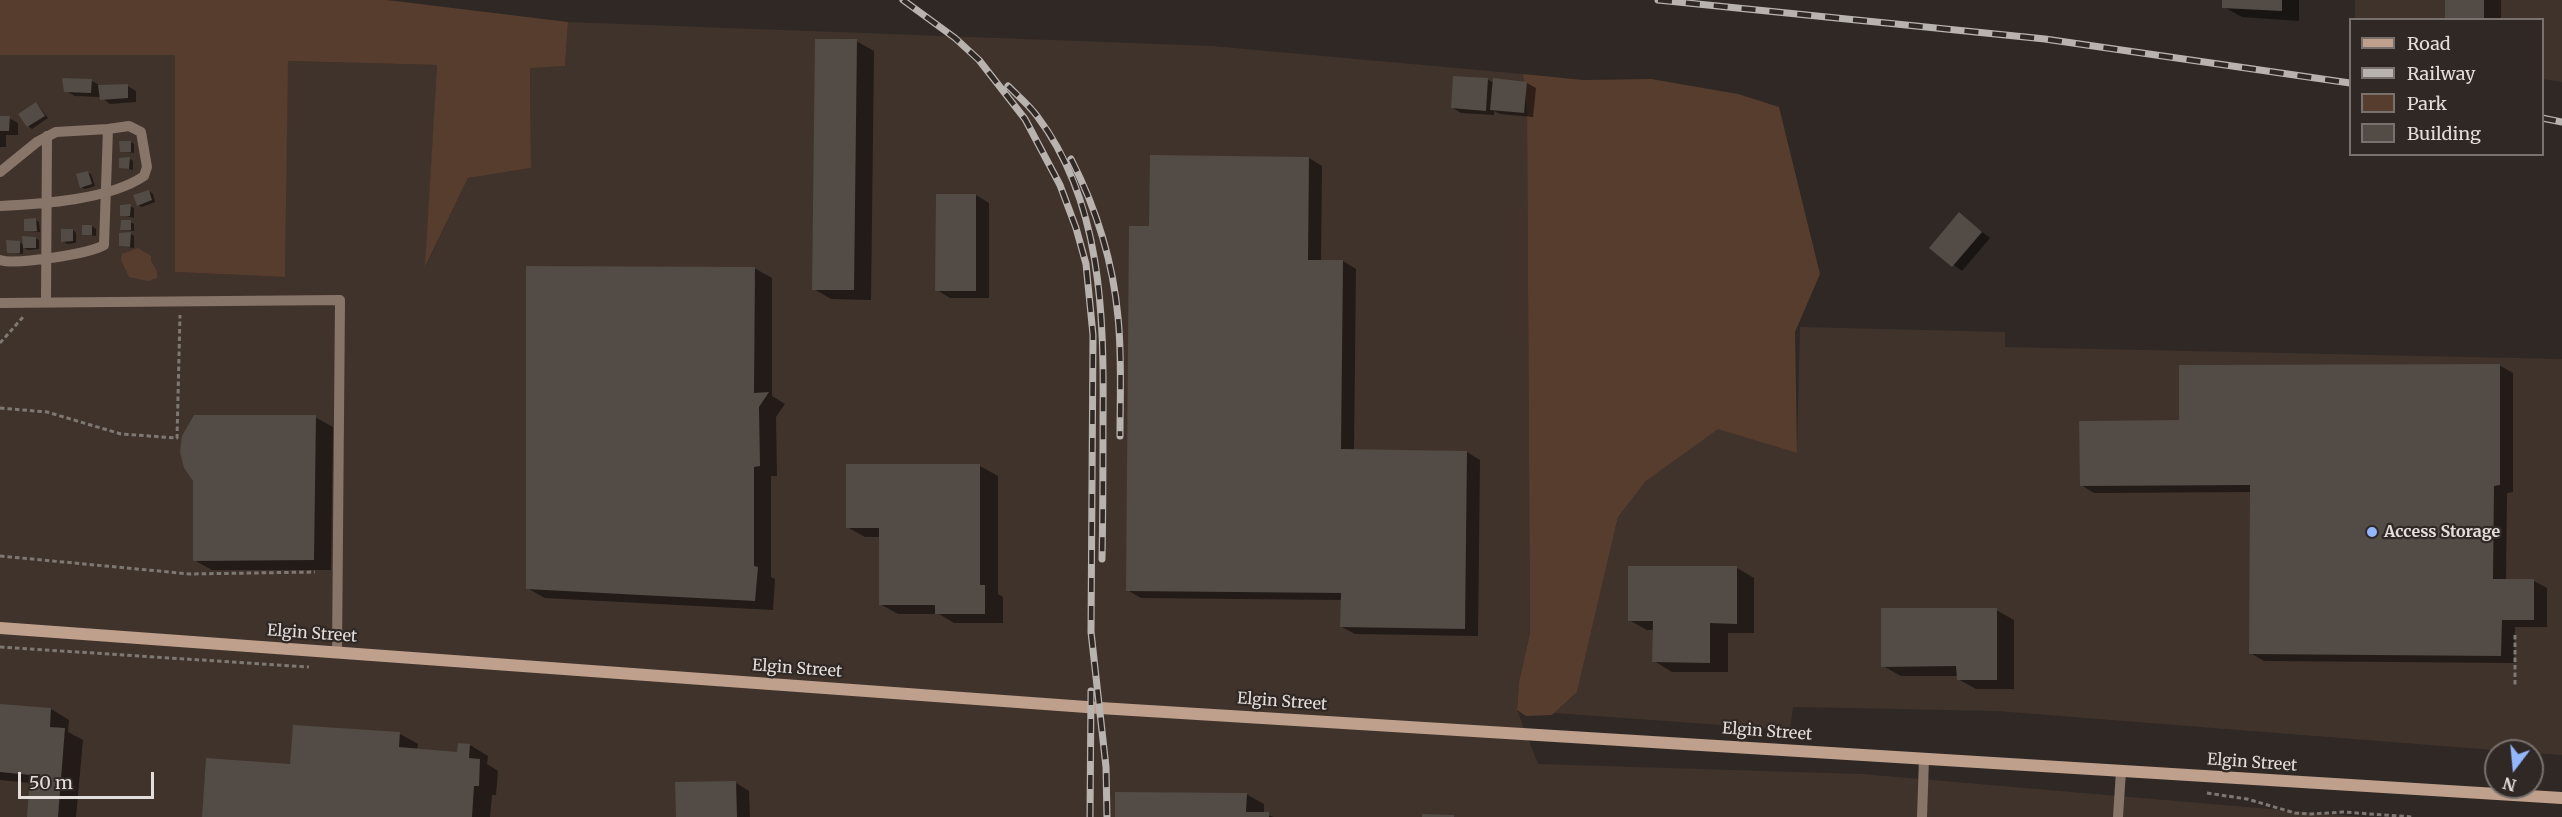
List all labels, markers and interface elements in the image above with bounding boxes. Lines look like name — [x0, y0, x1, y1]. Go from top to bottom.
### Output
legend — [2349, 18, 2544, 156]
text: Road — [2407, 32, 2451, 55]
text: Railway — [2407, 62, 2475, 85]
text: Park — [2407, 92, 2447, 115]
text: Building — [2407, 122, 2481, 145]
place label: Access Storage — [2384, 522, 2500, 542]
marker: Access Storage — [2365, 525, 2379, 539]
street label: Elgin Street — [266, 621, 358, 647]
street label: Elgin Street — [751, 656, 843, 682]
street label: Elgin Street — [1236, 689, 1328, 715]
street label: Elgin Street — [1721, 719, 1813, 745]
north arrow — [2484, 739, 2544, 799]
street label: Elgin Street — [2206, 750, 2298, 776]
scale bar — [21, 760, 158, 798]
text: 50 m — [29, 771, 73, 794]
text: N — [2501, 773, 2518, 796]

